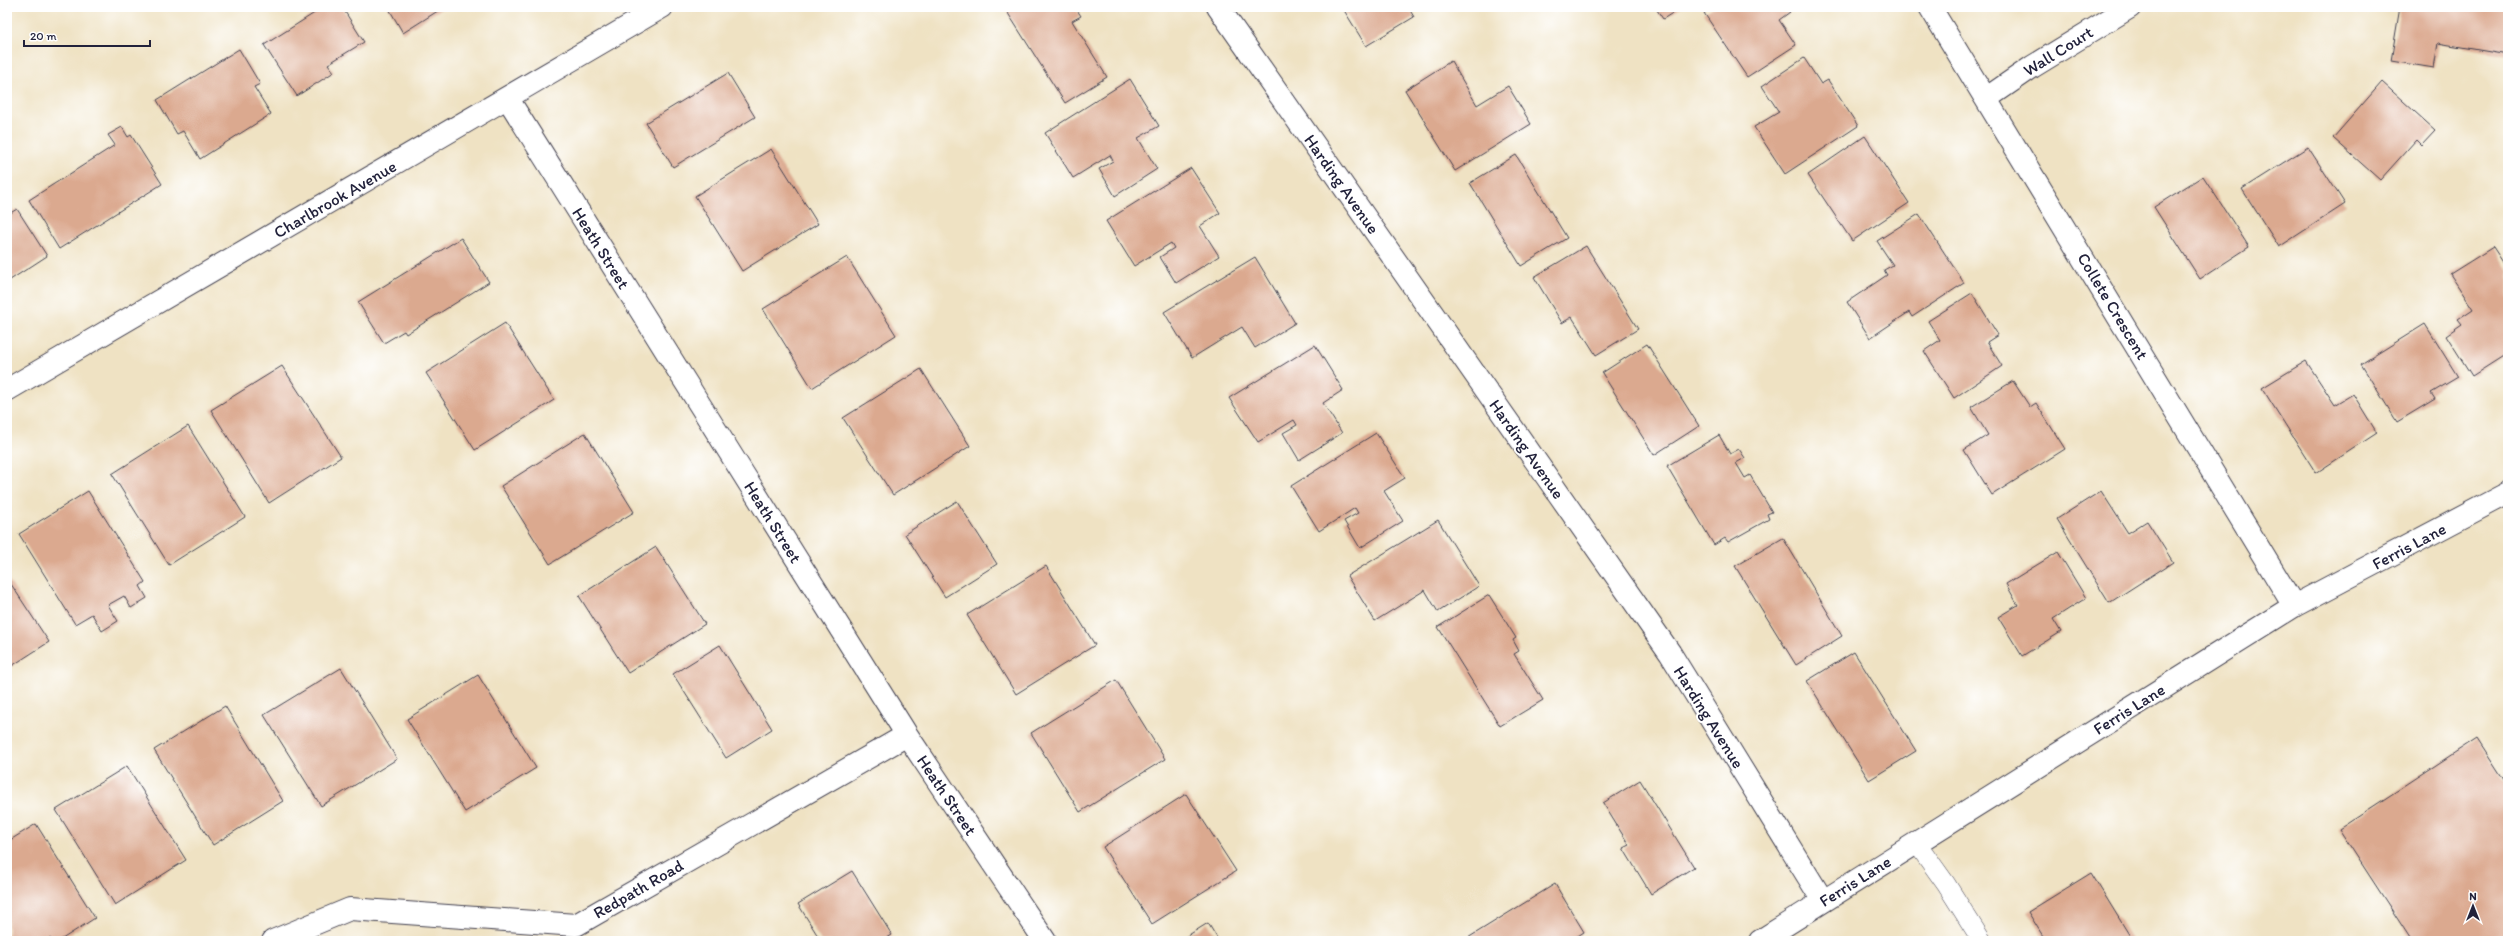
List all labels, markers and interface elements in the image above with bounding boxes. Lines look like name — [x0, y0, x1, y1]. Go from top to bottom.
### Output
scale bar — [24, 22, 150, 48]
street label: Wall Court — [2019, 22, 2097, 80]
text: 20 m — [30, 29, 57, 43]
street label: Harding Avenue — [1300, 130, 1384, 238]
street label: Charlbrook Avenue — [270, 156, 400, 242]
street label: Heath Street — [568, 204, 634, 293]
street label: Collete Crescent — [2073, 249, 2153, 364]
street label: Harding Avenue — [1485, 395, 1569, 503]
street label: Heath Street — [740, 478, 806, 567]
street label: Ferris Lane — [2369, 518, 2449, 574]
street label: Harding Avenue — [1670, 662, 1748, 772]
street label: Ferris Lane — [2090, 679, 2168, 739]
street label: Heath Street — [913, 751, 981, 839]
street label: Ferris Lane — [1816, 851, 1894, 911]
street label: Redpath Road — [589, 855, 687, 923]
north arrow — [2453, 886, 2493, 926]
text: N — [2469, 890, 2477, 903]

